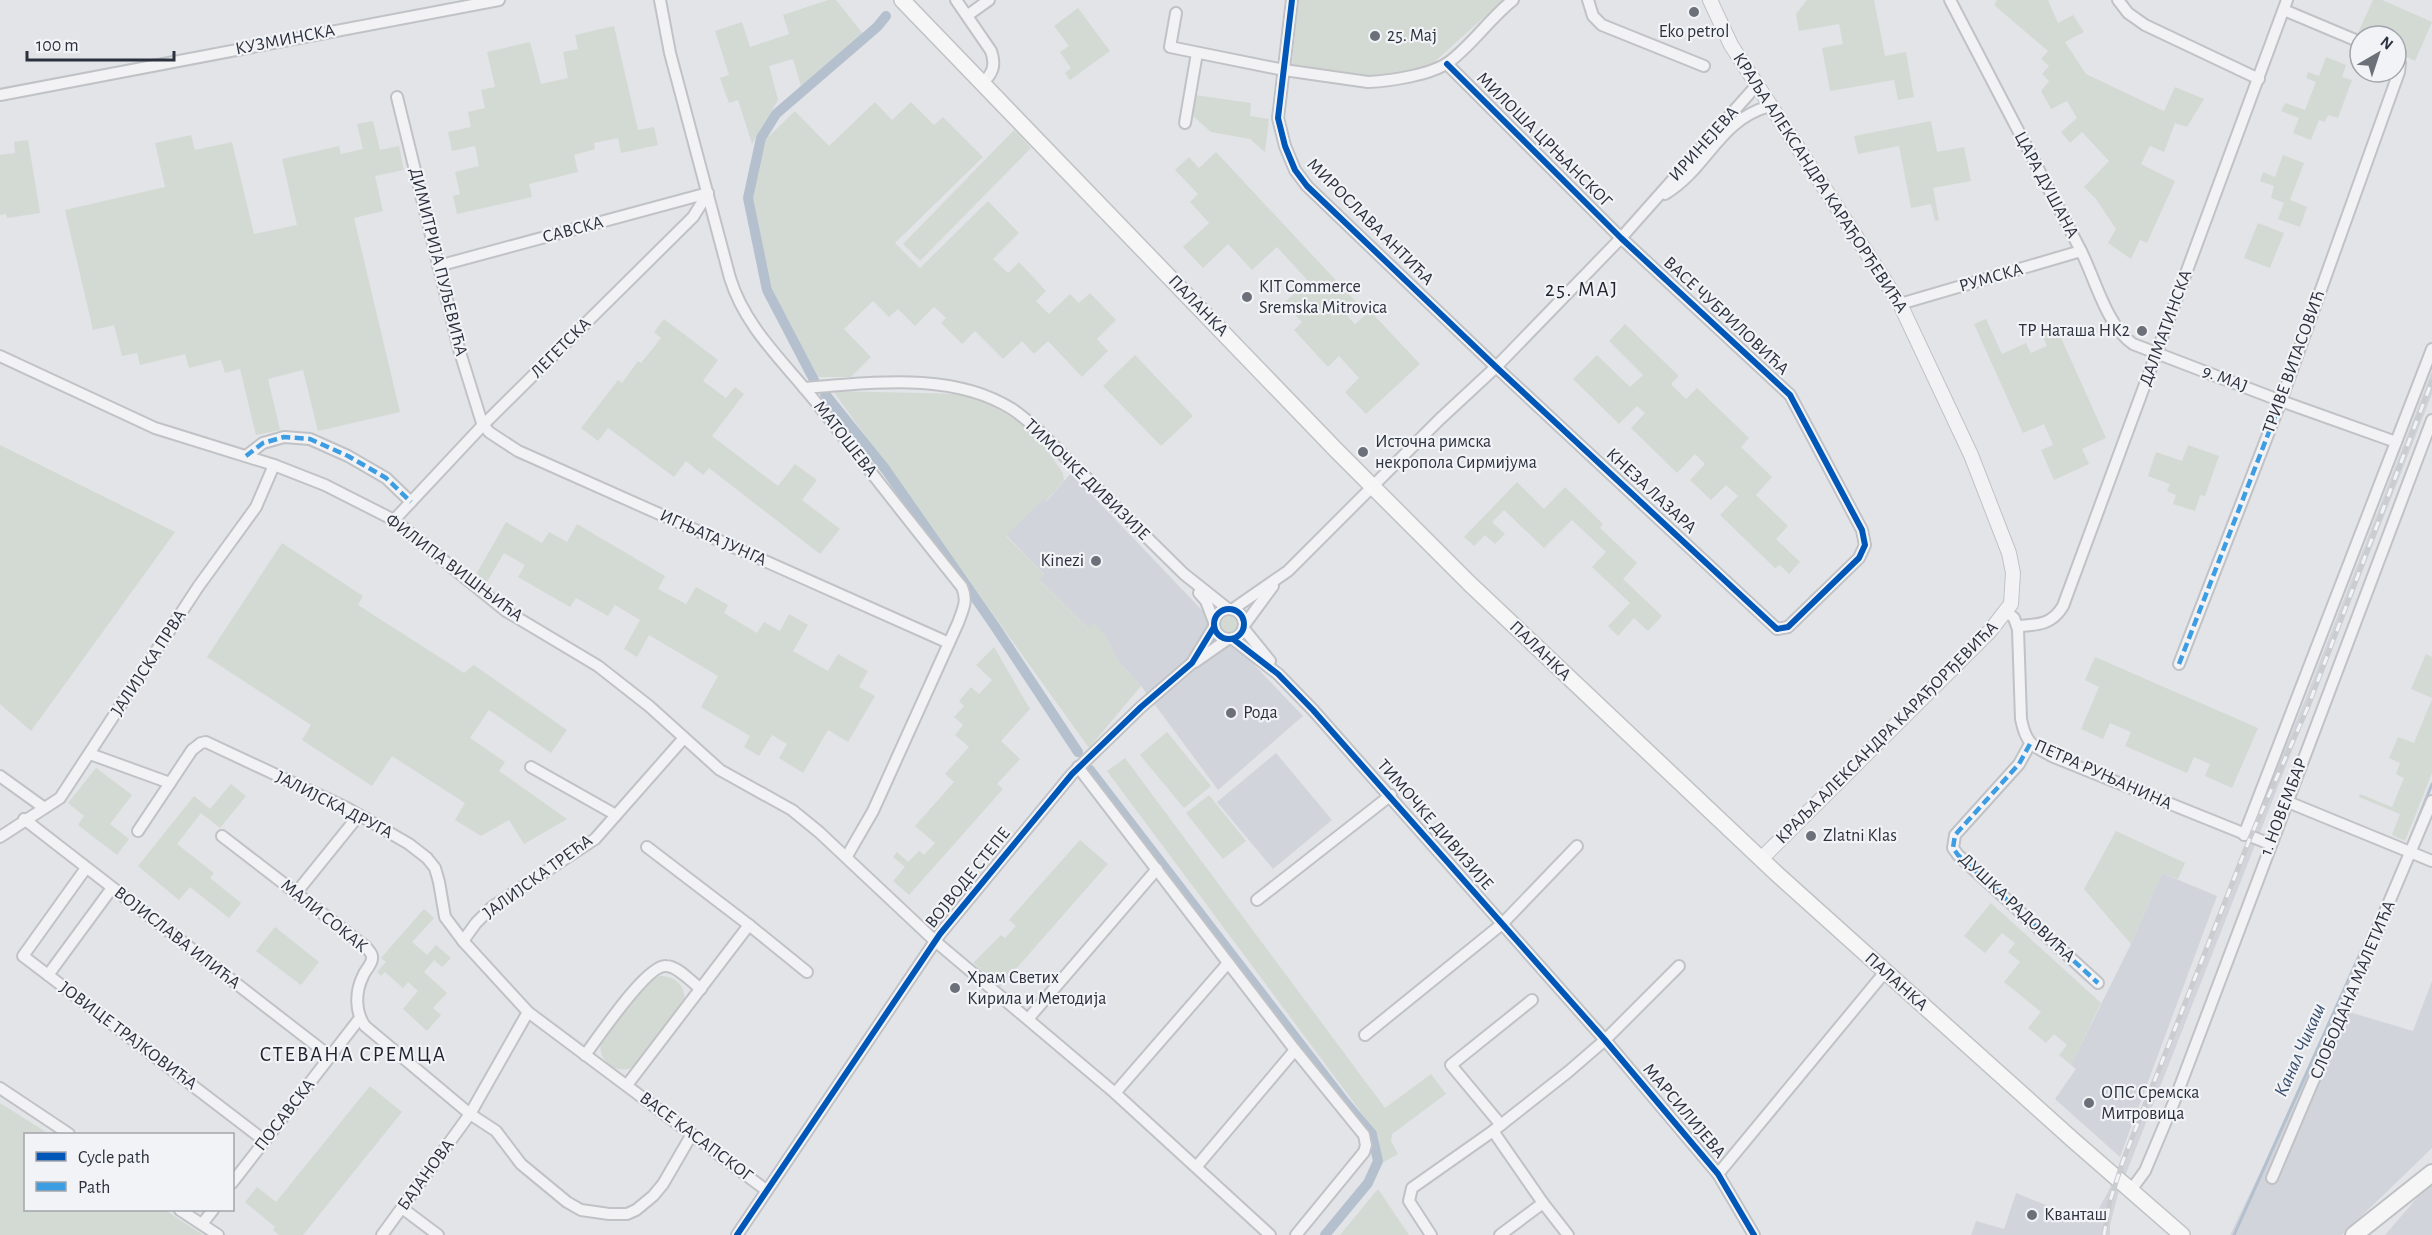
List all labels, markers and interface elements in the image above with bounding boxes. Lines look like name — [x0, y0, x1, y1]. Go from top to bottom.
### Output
marker: Eko petrol — [1687, 5, 1701, 19]
street label: КУЗМИНСКА — [234, 21, 337, 58]
place label: Eko petrol — [1659, 23, 1729, 41]
scale bar — [27, 24, 174, 62]
north arrow — [2348, 24, 2408, 84]
place label: 25. Maj — [1387, 27, 1437, 45]
marker: 25. Maj — [1368, 29, 1382, 43]
text: N — [2377, 33, 2396, 53]
text: 100 m — [36, 37, 79, 55]
street label: КРАЉА АЛЕКСАНДРА КАРАЂОРЂЕВИЋА — [1729, 50, 1911, 317]
street label: МИЛОША ЦРЊАНСКОГ — [1473, 69, 1615, 211]
street label: ИРИНЕЈЕВА — [1666, 103, 1742, 185]
street label: ЦАРА ДУШАНА — [2010, 129, 2082, 242]
street label: МИРОСЛАВА АНТИЋА — [1303, 155, 1437, 289]
street label: ДИМИТРИЈА ПУЉЕВИЋА — [406, 166, 470, 358]
street label: САВСКА — [541, 213, 606, 247]
street label: ВАСЕ ЧУБРИЛОВИЋА — [1660, 253, 1792, 379]
street label: РУМСКА — [1957, 260, 2025, 296]
street label: ДАЛМАТИНСКА — [2137, 267, 2195, 388]
street label: ПАЛАНКА — [1165, 272, 1232, 340]
place label: KIT Commerce Sremska Mitrovica — [1259, 278, 1387, 317]
district label: 25. МАЈ — [1545, 279, 1619, 300]
street label: ТРИВЕ ВИТАСОВИЋ — [2260, 288, 2328, 436]
marker: KIT Commerce Sremska Mitrovica — [1240, 290, 1254, 304]
street label: ЛЕГЕТСКА — [528, 314, 595, 381]
place label: ТР Наташа НК2 — [2019, 322, 2130, 340]
marker: ТР Наташа НК2 — [2135, 324, 2149, 338]
street label: 9. МАЈ — [2200, 362, 2250, 396]
street label: МАТОШЕВА — [810, 398, 880, 481]
street label: ТИМОЧКЕ ДИВИЗИЈЕ — [1021, 416, 1153, 544]
place label: Источна римска некропола Сирмијума — [1375, 433, 1537, 472]
marker: Источна римска некропола Сирмијума — [1356, 445, 1370, 459]
street label: КНЕЗА ЛАЗАРА — [1602, 445, 1700, 537]
street label: ИГЊАТА ЈУНГА — [657, 506, 770, 570]
street label: ФИЛИПА ВИШЊИЋА — [382, 511, 526, 626]
place label: Kinezi — [1040, 552, 1084, 570]
marker: Kinezi — [1089, 554, 1103, 568]
street label: ЈАЛИЈСКА ПРВА — [108, 606, 190, 719]
street label: ПАЛАНКА — [1506, 618, 1574, 685]
street label: КРАЉА АЛЕКСАНДРА КАРАЂОРЂЕВИЋА — [1772, 618, 2002, 848]
place label: Рода — [1243, 704, 1278, 722]
marker: Рода — [1224, 706, 1238, 720]
street label: ПЕТРА РУЊАНИНА — [2031, 737, 2175, 814]
street label: ТИМОЧКЕ ДИВИЗИЈЕ — [1374, 756, 1496, 894]
street label: 1. НОВЕМБАР — [2257, 756, 2311, 858]
street label: ЈАЛИЈСКА ДРУГА — [272, 768, 396, 843]
street label: ВОЈВОДЕ СТЕПЕ — [922, 824, 1014, 932]
place label: Zlatni Klas — [1823, 827, 1897, 845]
marker: Zlatni Klas — [1804, 829, 1818, 843]
street label: ЈАЛИЈСКА ТРЕЋА — [480, 831, 596, 923]
street label: ДУШКА РАДОВИЋА — [1956, 850, 2078, 966]
street label: МАЛИ СОКАК — [277, 876, 371, 957]
street label: ВОЈИСЛАВА ИЛИЋА — [111, 883, 244, 993]
street label: СЛОБОДАНА МАЛЕТИЋА — [2307, 898, 2399, 1082]
street label: ПАЛАНКА — [1861, 949, 1931, 1015]
place label: Храм Светих Кирила и Методија — [967, 969, 1107, 1008]
street label: ЈОВИЦЕ ТРАЈКОВИЋА — [56, 978, 201, 1094]
marker: Храм Светих Кирила и Методија — [948, 981, 962, 995]
water label: Канал Чикаш — [2271, 1000, 2329, 1100]
district label: СТЕВАНА СРЕМЦА — [260, 1044, 446, 1065]
street label: МАРСИЛИЈЕВА — [1639, 1060, 1729, 1162]
street label: ПОСАВСКА — [252, 1075, 319, 1154]
place label: ОПС Сремска Митровица — [2101, 1084, 2199, 1123]
street label: ВАСЕ КАСАПСКОГ — [636, 1089, 756, 1185]
marker: ОПС Сремска Митровица — [2082, 1096, 2096, 1110]
legend — [24, 1133, 234, 1211]
street label: БАЈАНОВА — [394, 1136, 458, 1214]
text: Cycle path — [78, 1149, 150, 1167]
text: Path — [78, 1179, 110, 1197]
place label: Кванташ — [2044, 1206, 2107, 1224]
marker: Кванташ — [2025, 1208, 2039, 1222]

